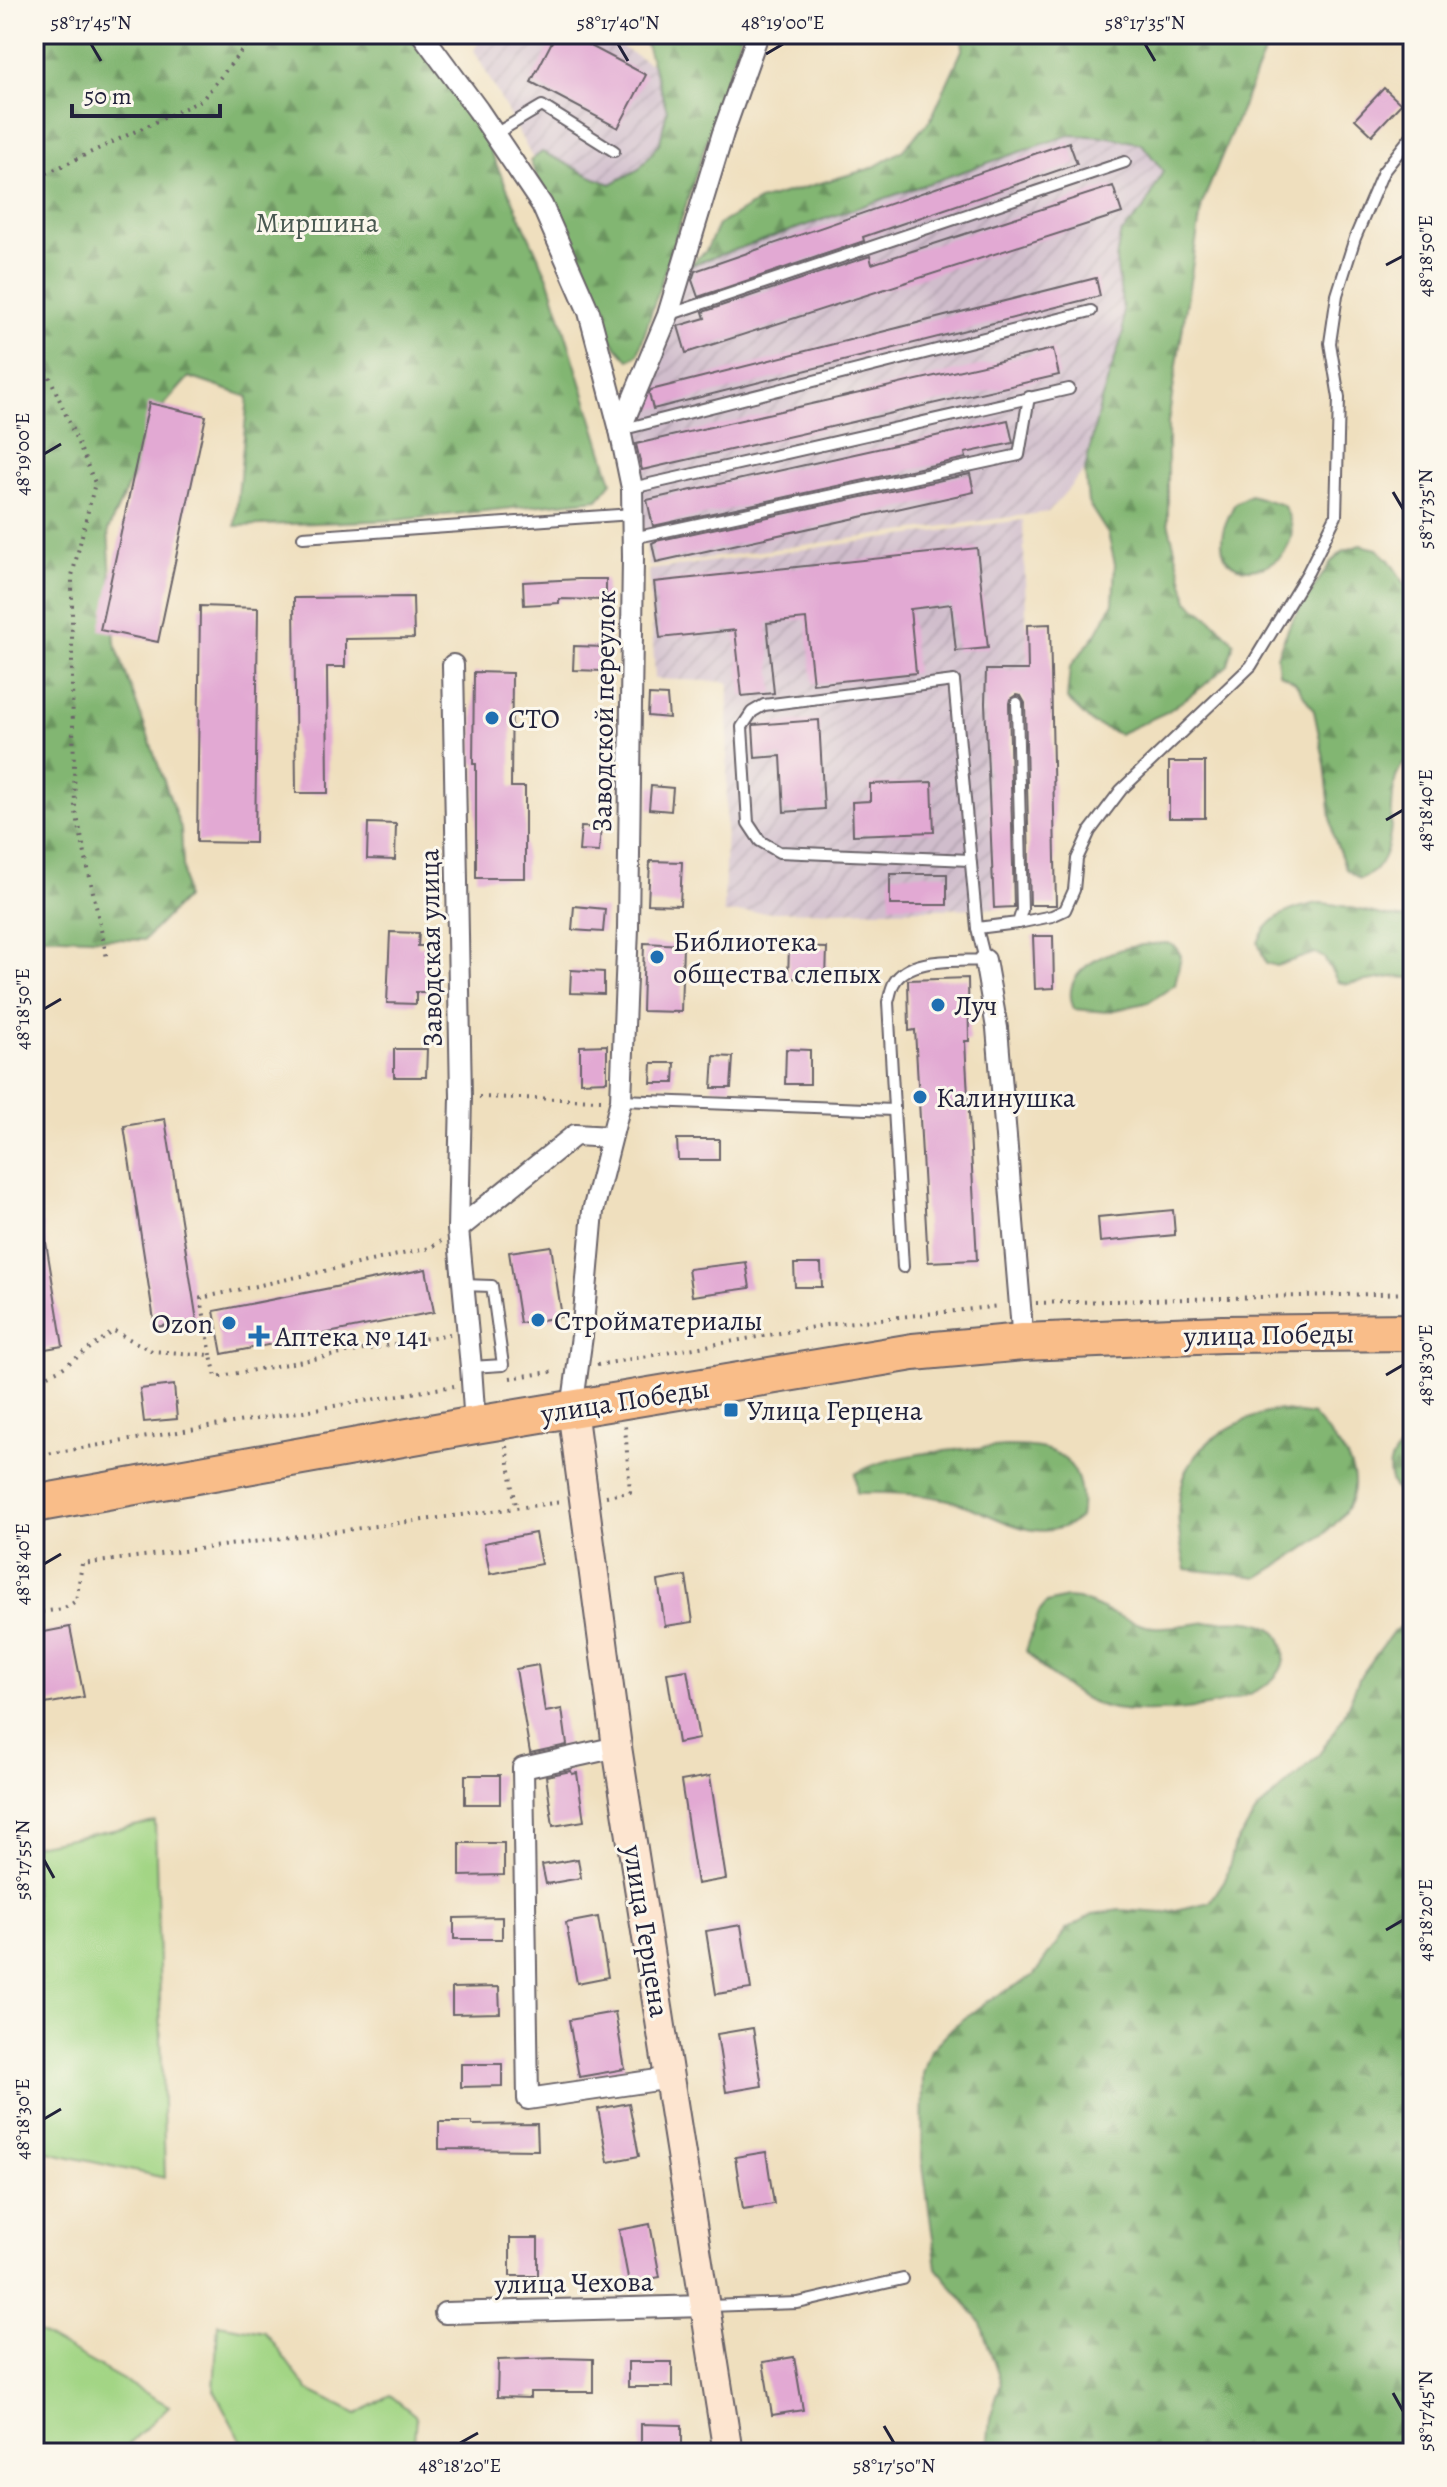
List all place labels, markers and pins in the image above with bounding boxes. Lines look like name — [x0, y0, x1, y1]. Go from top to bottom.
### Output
place label: СТО — [508, 700, 560, 738]
marker: СТО — [483, 709, 501, 727]
place label: Библиотека общества слепых — [673, 923, 881, 993]
marker: Библиотека общества слепых — [648, 948, 666, 966]
place label: Луч — [954, 987, 997, 1025]
marker: Луч — [929, 996, 947, 1014]
place label: Калинушка — [936, 1079, 1076, 1117]
marker: Калинушка — [911, 1088, 929, 1106]
place label: Стройматериалы — [554, 1302, 763, 1340]
place label: Ozon — [151, 1305, 213, 1343]
marker: Стройматериалы — [529, 1311, 547, 1329]
marker: Ozon — [220, 1314, 238, 1332]
place label: Аптека № 141 — [274, 1318, 428, 1356]
marker: Аптека № 141 — [250, 1327, 268, 1345]
place label: Улица Герцена — [747, 1392, 923, 1430]
marker: Улица Герцена — [722, 1401, 740, 1419]

